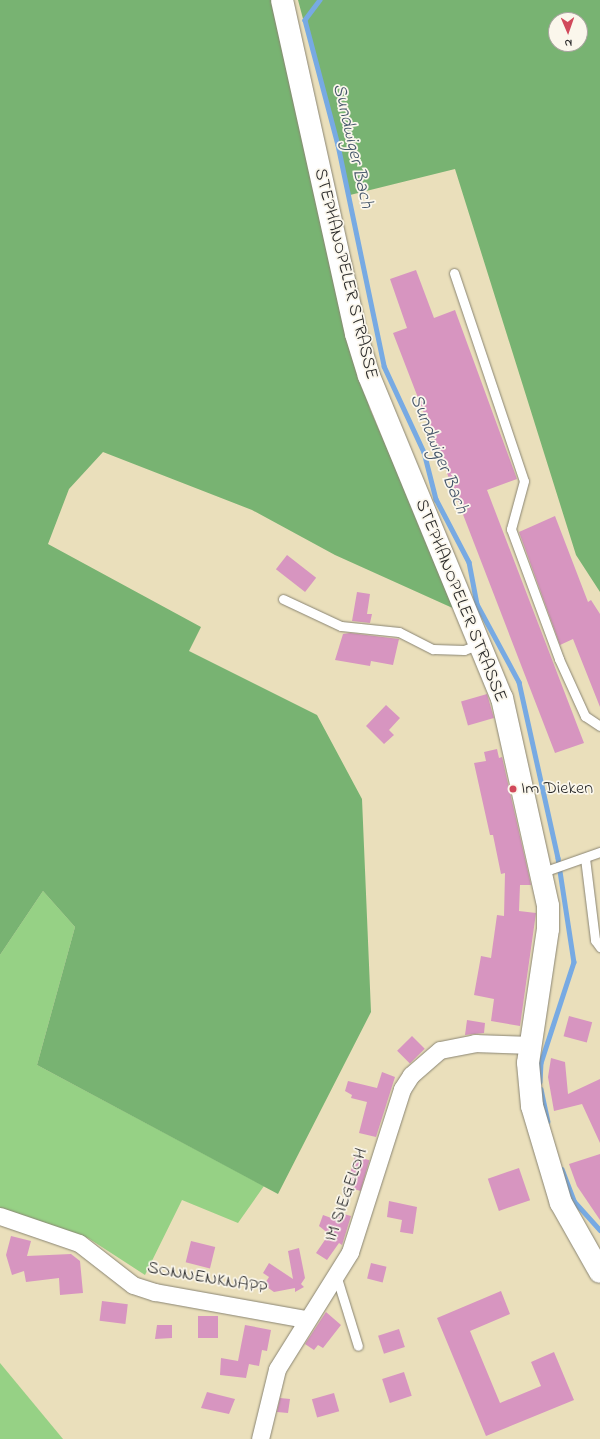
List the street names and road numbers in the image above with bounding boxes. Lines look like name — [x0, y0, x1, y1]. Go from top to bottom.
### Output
street label: STEPHANOPELER STRASSE — [308, 166, 382, 382]
street label: STEPHANOPELER STRASSE — [409, 496, 511, 706]
street label: IM SIEGELOH — [321, 1145, 373, 1245]
street label: SONNENKNAPP — [145, 1258, 269, 1300]

